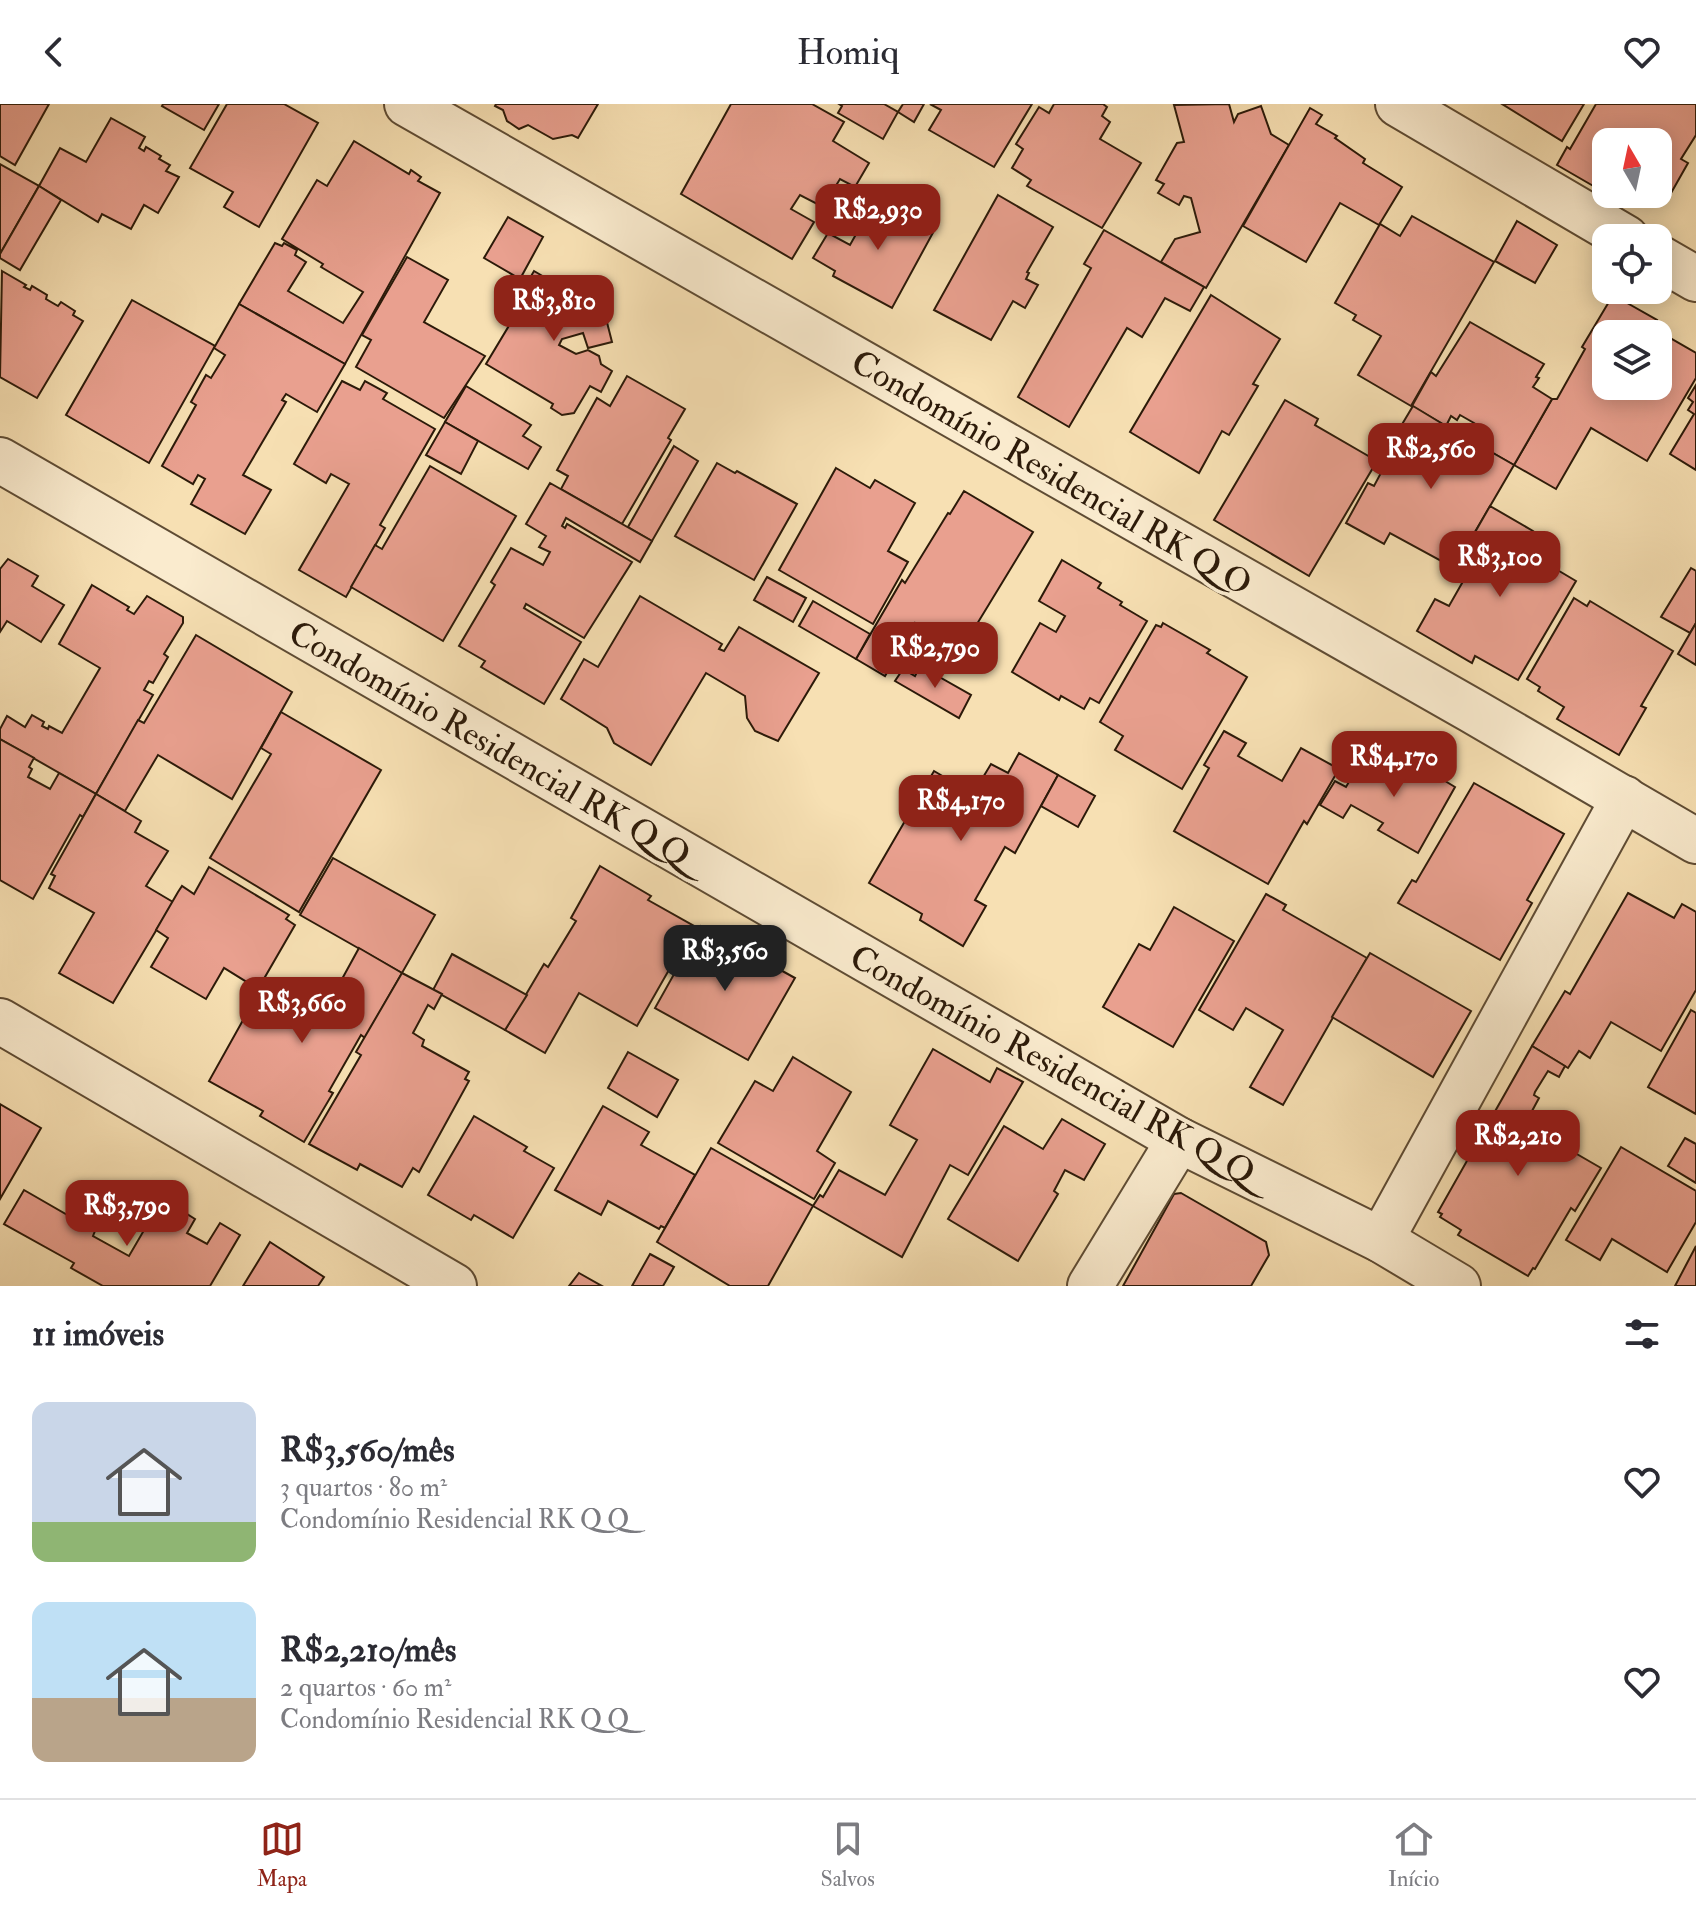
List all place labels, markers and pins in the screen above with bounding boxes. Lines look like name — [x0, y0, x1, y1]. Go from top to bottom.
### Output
pin: R$2,930 — [804, 184, 952, 252]
pin: R$3,810 — [480, 275, 628, 343]
pin: R$2,560 — [1357, 423, 1505, 491]
pin: R$3,100 — [1426, 531, 1574, 599]
pin: R$2,790 — [861, 622, 1009, 690]
pin: R$4,170 — [1320, 731, 1468, 799]
pin: R$4,170 — [887, 775, 1035, 843]
pin: R$3,560 — [651, 925, 799, 993]
pin: R$3,660 — [228, 977, 376, 1045]
pin: R$2,210 — [1444, 1110, 1592, 1178]
pin: R$3,790 — [53, 1180, 201, 1248]

